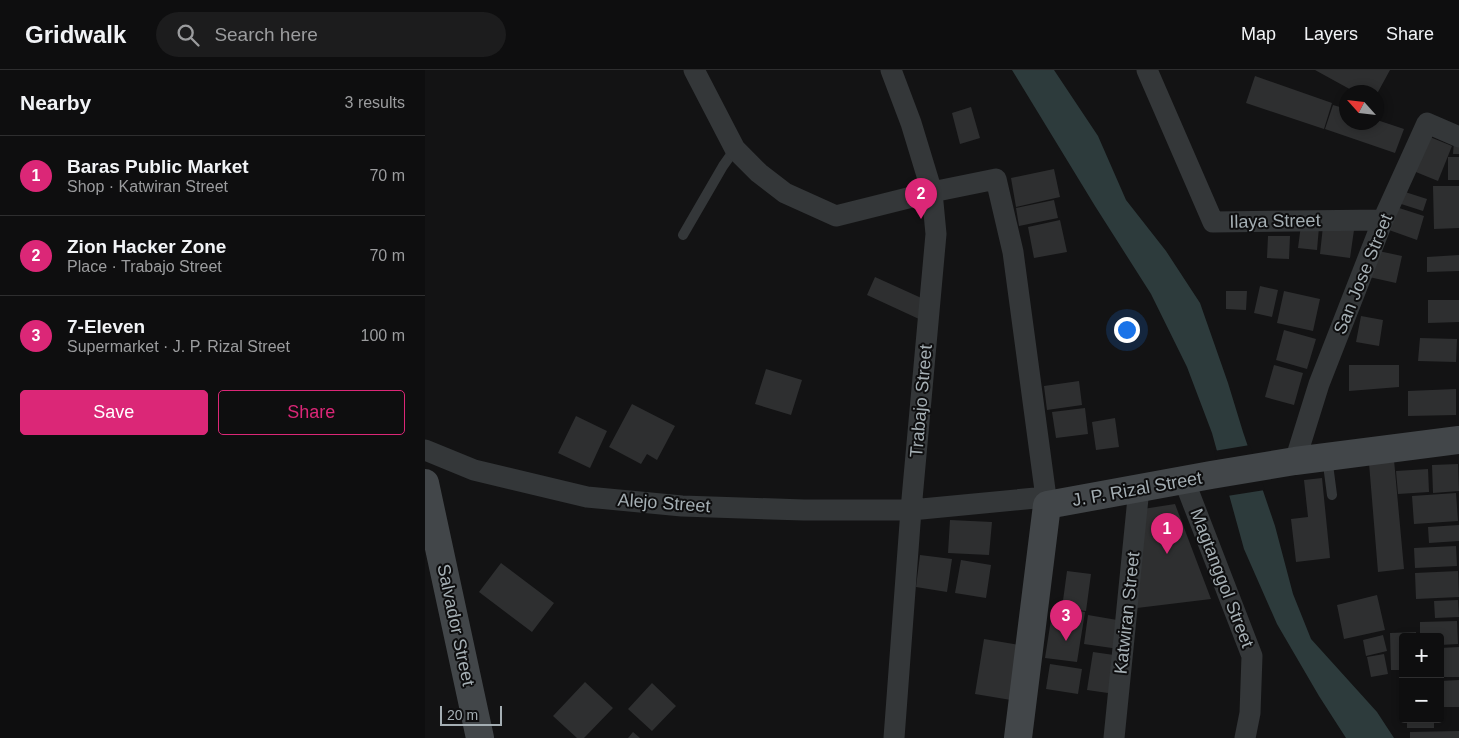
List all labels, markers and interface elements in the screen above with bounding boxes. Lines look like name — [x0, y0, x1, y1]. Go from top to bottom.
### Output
search box — [156, 12, 506, 57]
text: Gridwalk — [25, 21, 126, 48]
icon: search — [174, 21, 202, 49]
text: Search here — [214, 24, 318, 45]
text: Map — [1241, 24, 1276, 44]
text: Layers — [1304, 24, 1358, 44]
text: Share — [1386, 24, 1434, 44]
north arrow — [1339, 85, 1384, 130]
text: Nearby — [20, 91, 91, 114]
text: 3 results — [345, 94, 405, 111]
text: Baras Public Market — [67, 156, 249, 177]
text: 1 — [32, 167, 40, 184]
text: 70 m — [369, 167, 405, 184]
text: Shop · Katwiran Street — [67, 178, 228, 195]
pin: 2 — [905, 178, 937, 219]
street label: Ilaya Street — [1229, 210, 1321, 232]
street label: San Jose Street — [1330, 211, 1396, 337]
text: Zion Hacker Zone — [67, 236, 226, 257]
text: 2 — [32, 247, 40, 264]
text: 70 m — [369, 247, 405, 264]
text: Place · Trabajo Street — [67, 258, 222, 275]
text: 7-Eleven — [67, 316, 145, 337]
your location — [1114, 317, 1140, 343]
text: 3 — [32, 327, 40, 344]
text: 100 m — [361, 327, 405, 344]
text: Supermarket · J. P. Rizal Street — [67, 338, 290, 355]
street label: Trabajo Street — [906, 344, 936, 458]
button: Save — [20, 390, 208, 435]
button: Share — [218, 390, 405, 435]
street label: J. P. Rizal Street — [1070, 468, 1204, 510]
street label: Alejo Street — [617, 490, 711, 516]
street label: Magtanggol Street — [1186, 506, 1258, 650]
pin: 1 — [1151, 513, 1183, 554]
street label: Katwiran Street — [1111, 551, 1143, 675]
street label: Salvador Street — [433, 562, 479, 688]
pin: 3 — [1050, 600, 1082, 641]
map controls — [1399, 633, 1444, 723]
button: + — [1399, 633, 1444, 678]
button: − — [1399, 678, 1444, 723]
scale bar — [440, 703, 503, 726]
text: 20 m — [447, 707, 478, 723]

